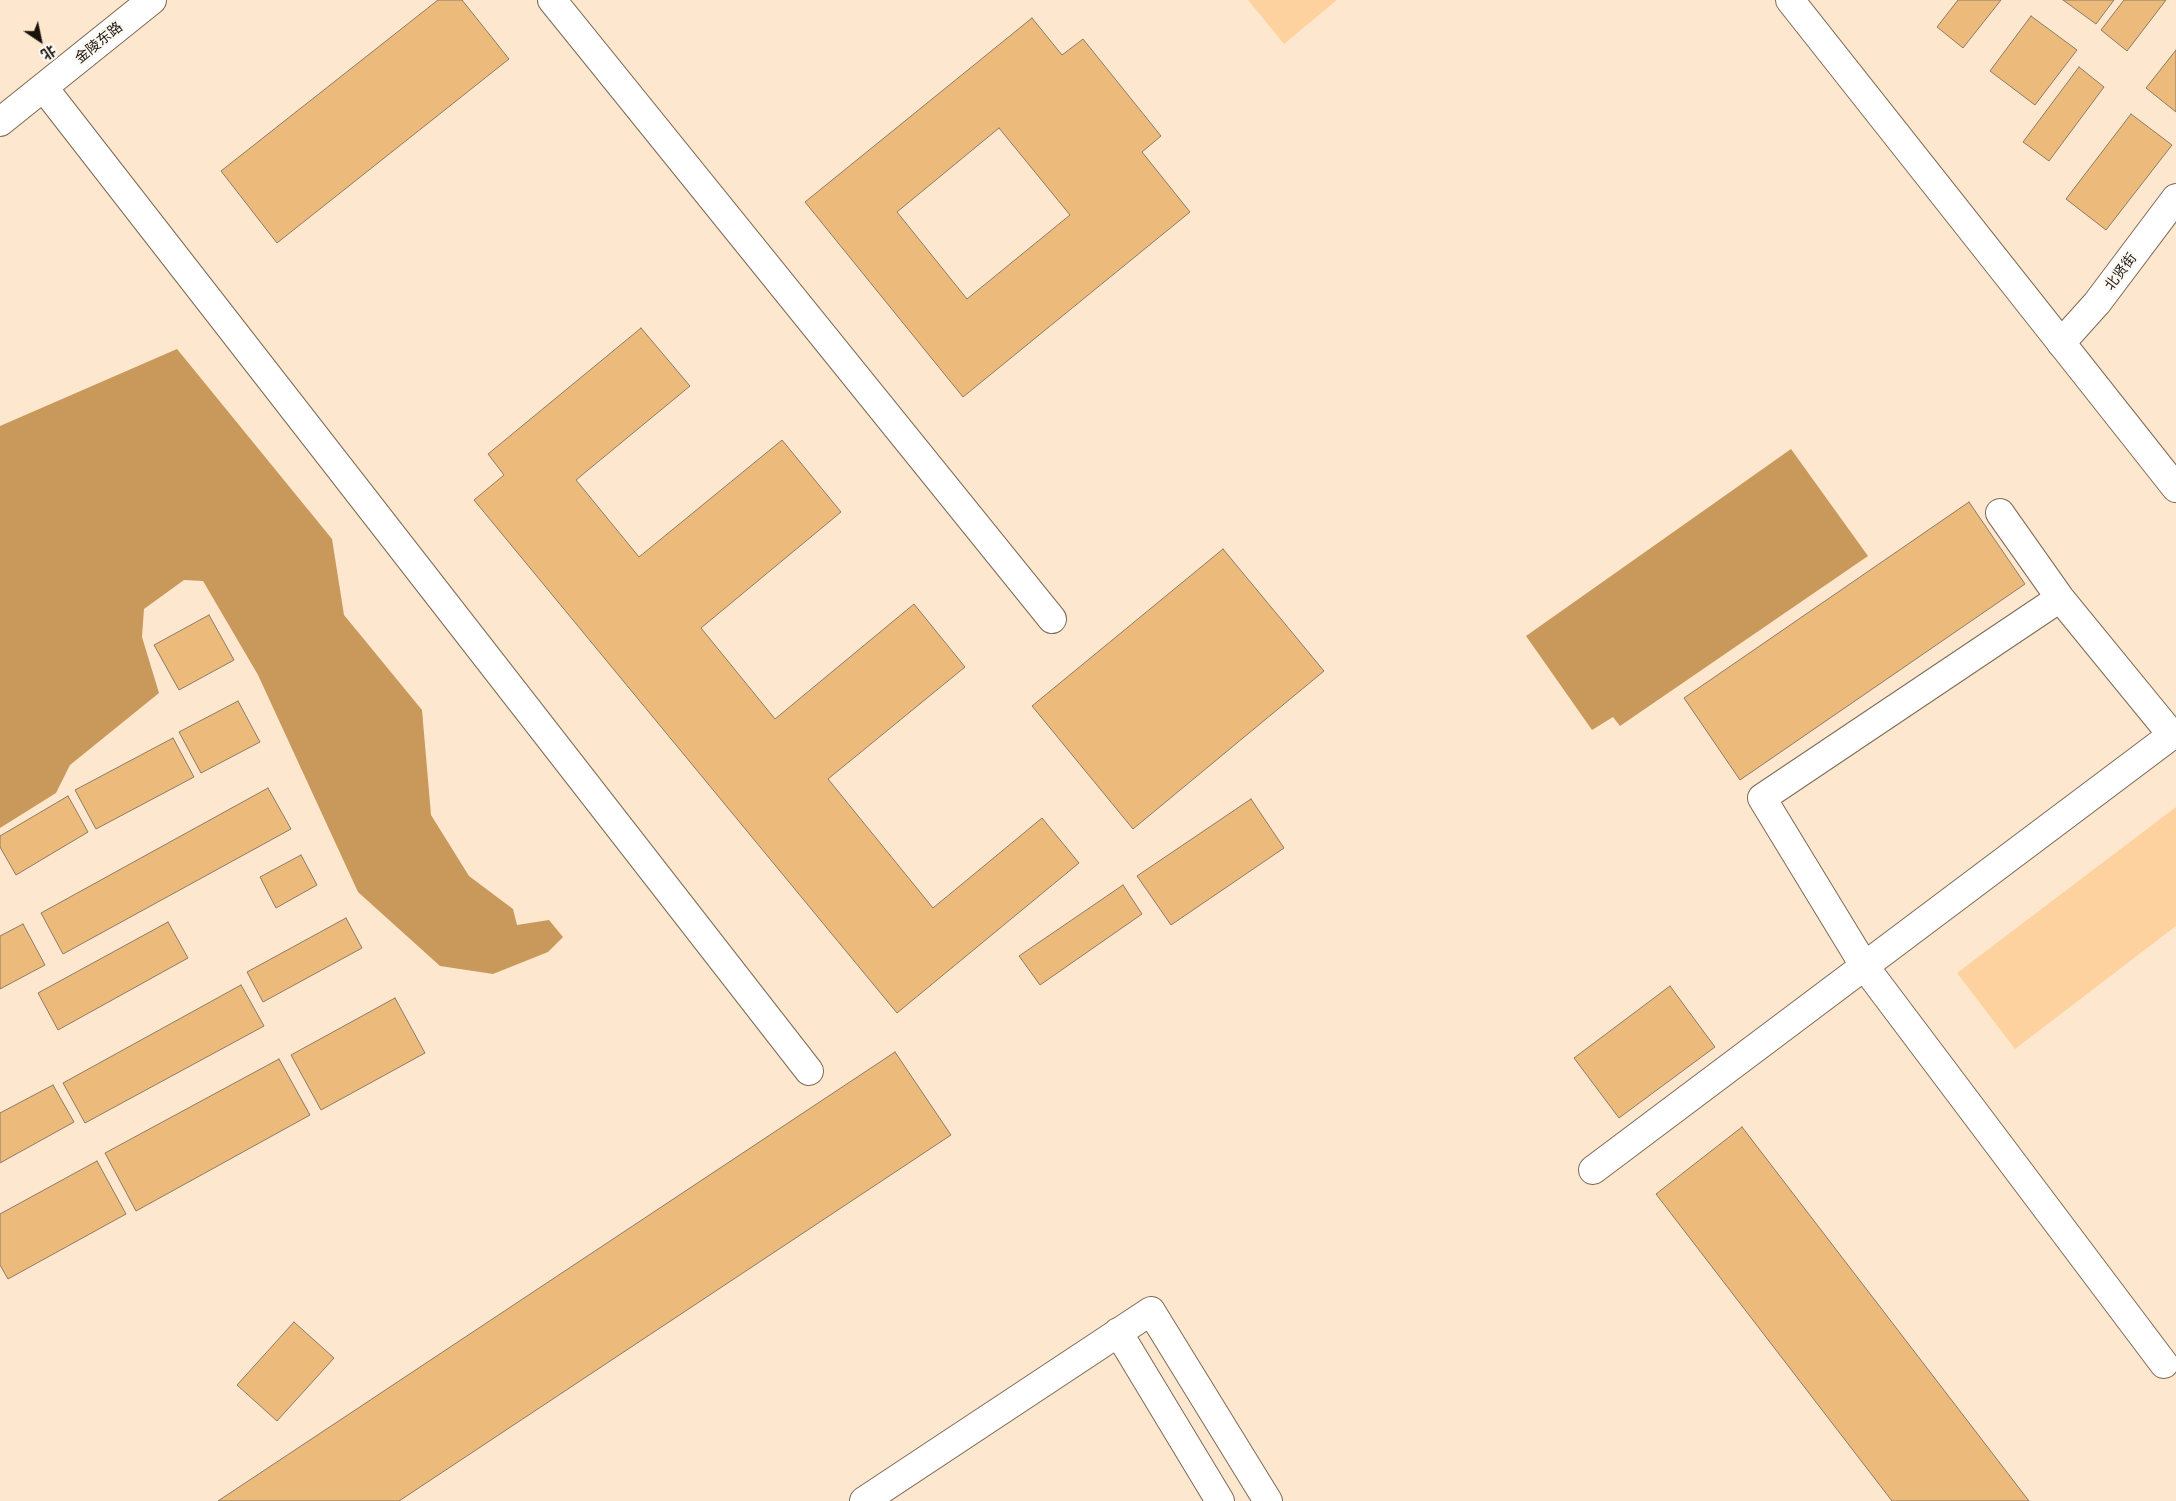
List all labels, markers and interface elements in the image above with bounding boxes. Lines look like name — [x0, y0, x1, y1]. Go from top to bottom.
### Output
north arrow — [15, 15, 65, 65]
street label: 金陵东路 — [72, 19, 126, 67]
text: 北 — [38, 41, 60, 65]
street label: 北贤街 — [2102, 250, 2140, 294]

